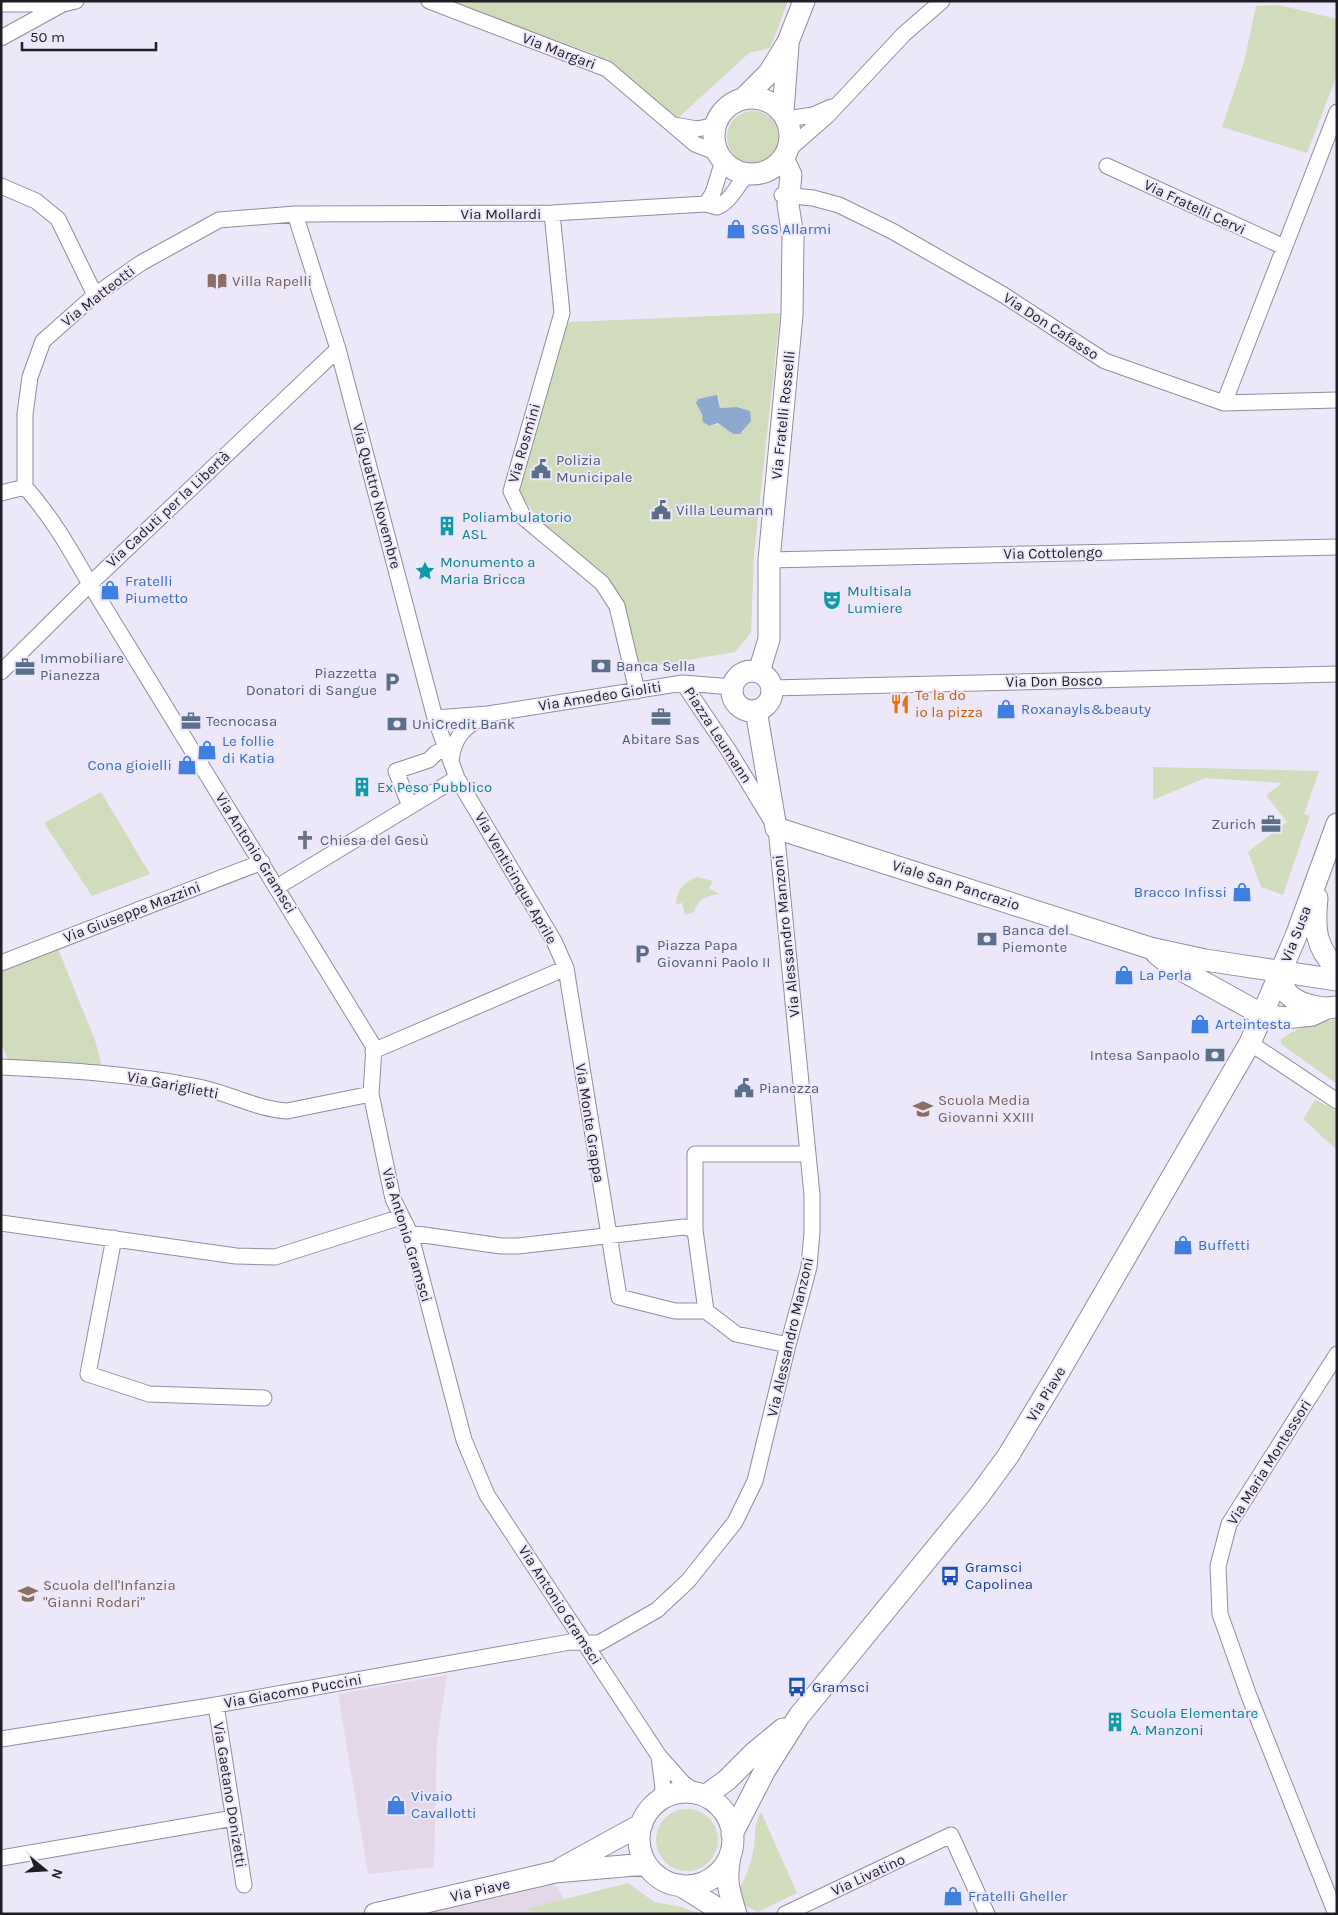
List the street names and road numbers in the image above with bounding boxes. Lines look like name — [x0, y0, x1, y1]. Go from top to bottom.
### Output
street label: Via Margari — [520, 29, 598, 73]
street label: Via Fratelli Cervi — [1141, 176, 1249, 238]
street label: Via Mollardi — [460, 205, 542, 223]
street label: Via Matteotti — [58, 262, 138, 330]
street label: Via Don Cafasso — [1000, 288, 1102, 364]
street label: Via Fratelli Rosselli — [767, 350, 799, 480]
street label: Via Rosmini — [504, 401, 544, 485]
street label: Via Quattro Novembre — [349, 421, 405, 571]
street label: Via Caduti per la Libertà — [102, 447, 234, 571]
street label: Via Cottolengo — [1003, 543, 1103, 563]
street label: Via Don Bosco — [1005, 671, 1103, 691]
street label: Via Amedeo Gioliti — [537, 677, 663, 715]
street label: Piazza Leumann — [680, 683, 756, 787]
street label: Via Antonio Gramsci — [212, 789, 300, 917]
street label: Via Venticinque Aprile — [471, 809, 561, 947]
street label: Via Alessandro Manzoni — [769, 854, 803, 1018]
street label: Viale San Pancrazio — [890, 856, 1022, 914]
street label: Via Giuseppe Mazzini — [61, 878, 203, 946]
street label: Via Susa — [1277, 903, 1315, 965]
street label: Via Monte Grappa — [572, 1062, 608, 1184]
street label: Via Gariglietti — [126, 1067, 220, 1103]
street label: Via Antonio Gramsci — [378, 1166, 436, 1304]
street label: Via Alessandro Manzoni — [763, 1255, 817, 1419]
street label: Via Piave — [1023, 1363, 1069, 1425]
street label: Via Maria Montessori — [1223, 1396, 1315, 1528]
street label: Via Antonio Gramsci — [515, 1542, 605, 1668]
street label: Via Giacomo Puccini — [223, 1670, 363, 1712]
street label: Via Gaetano Donizetti — [210, 1721, 250, 1869]
street label: Via Livatino — [828, 1850, 908, 1900]
street label: Via Piave — [448, 1874, 512, 1906]

